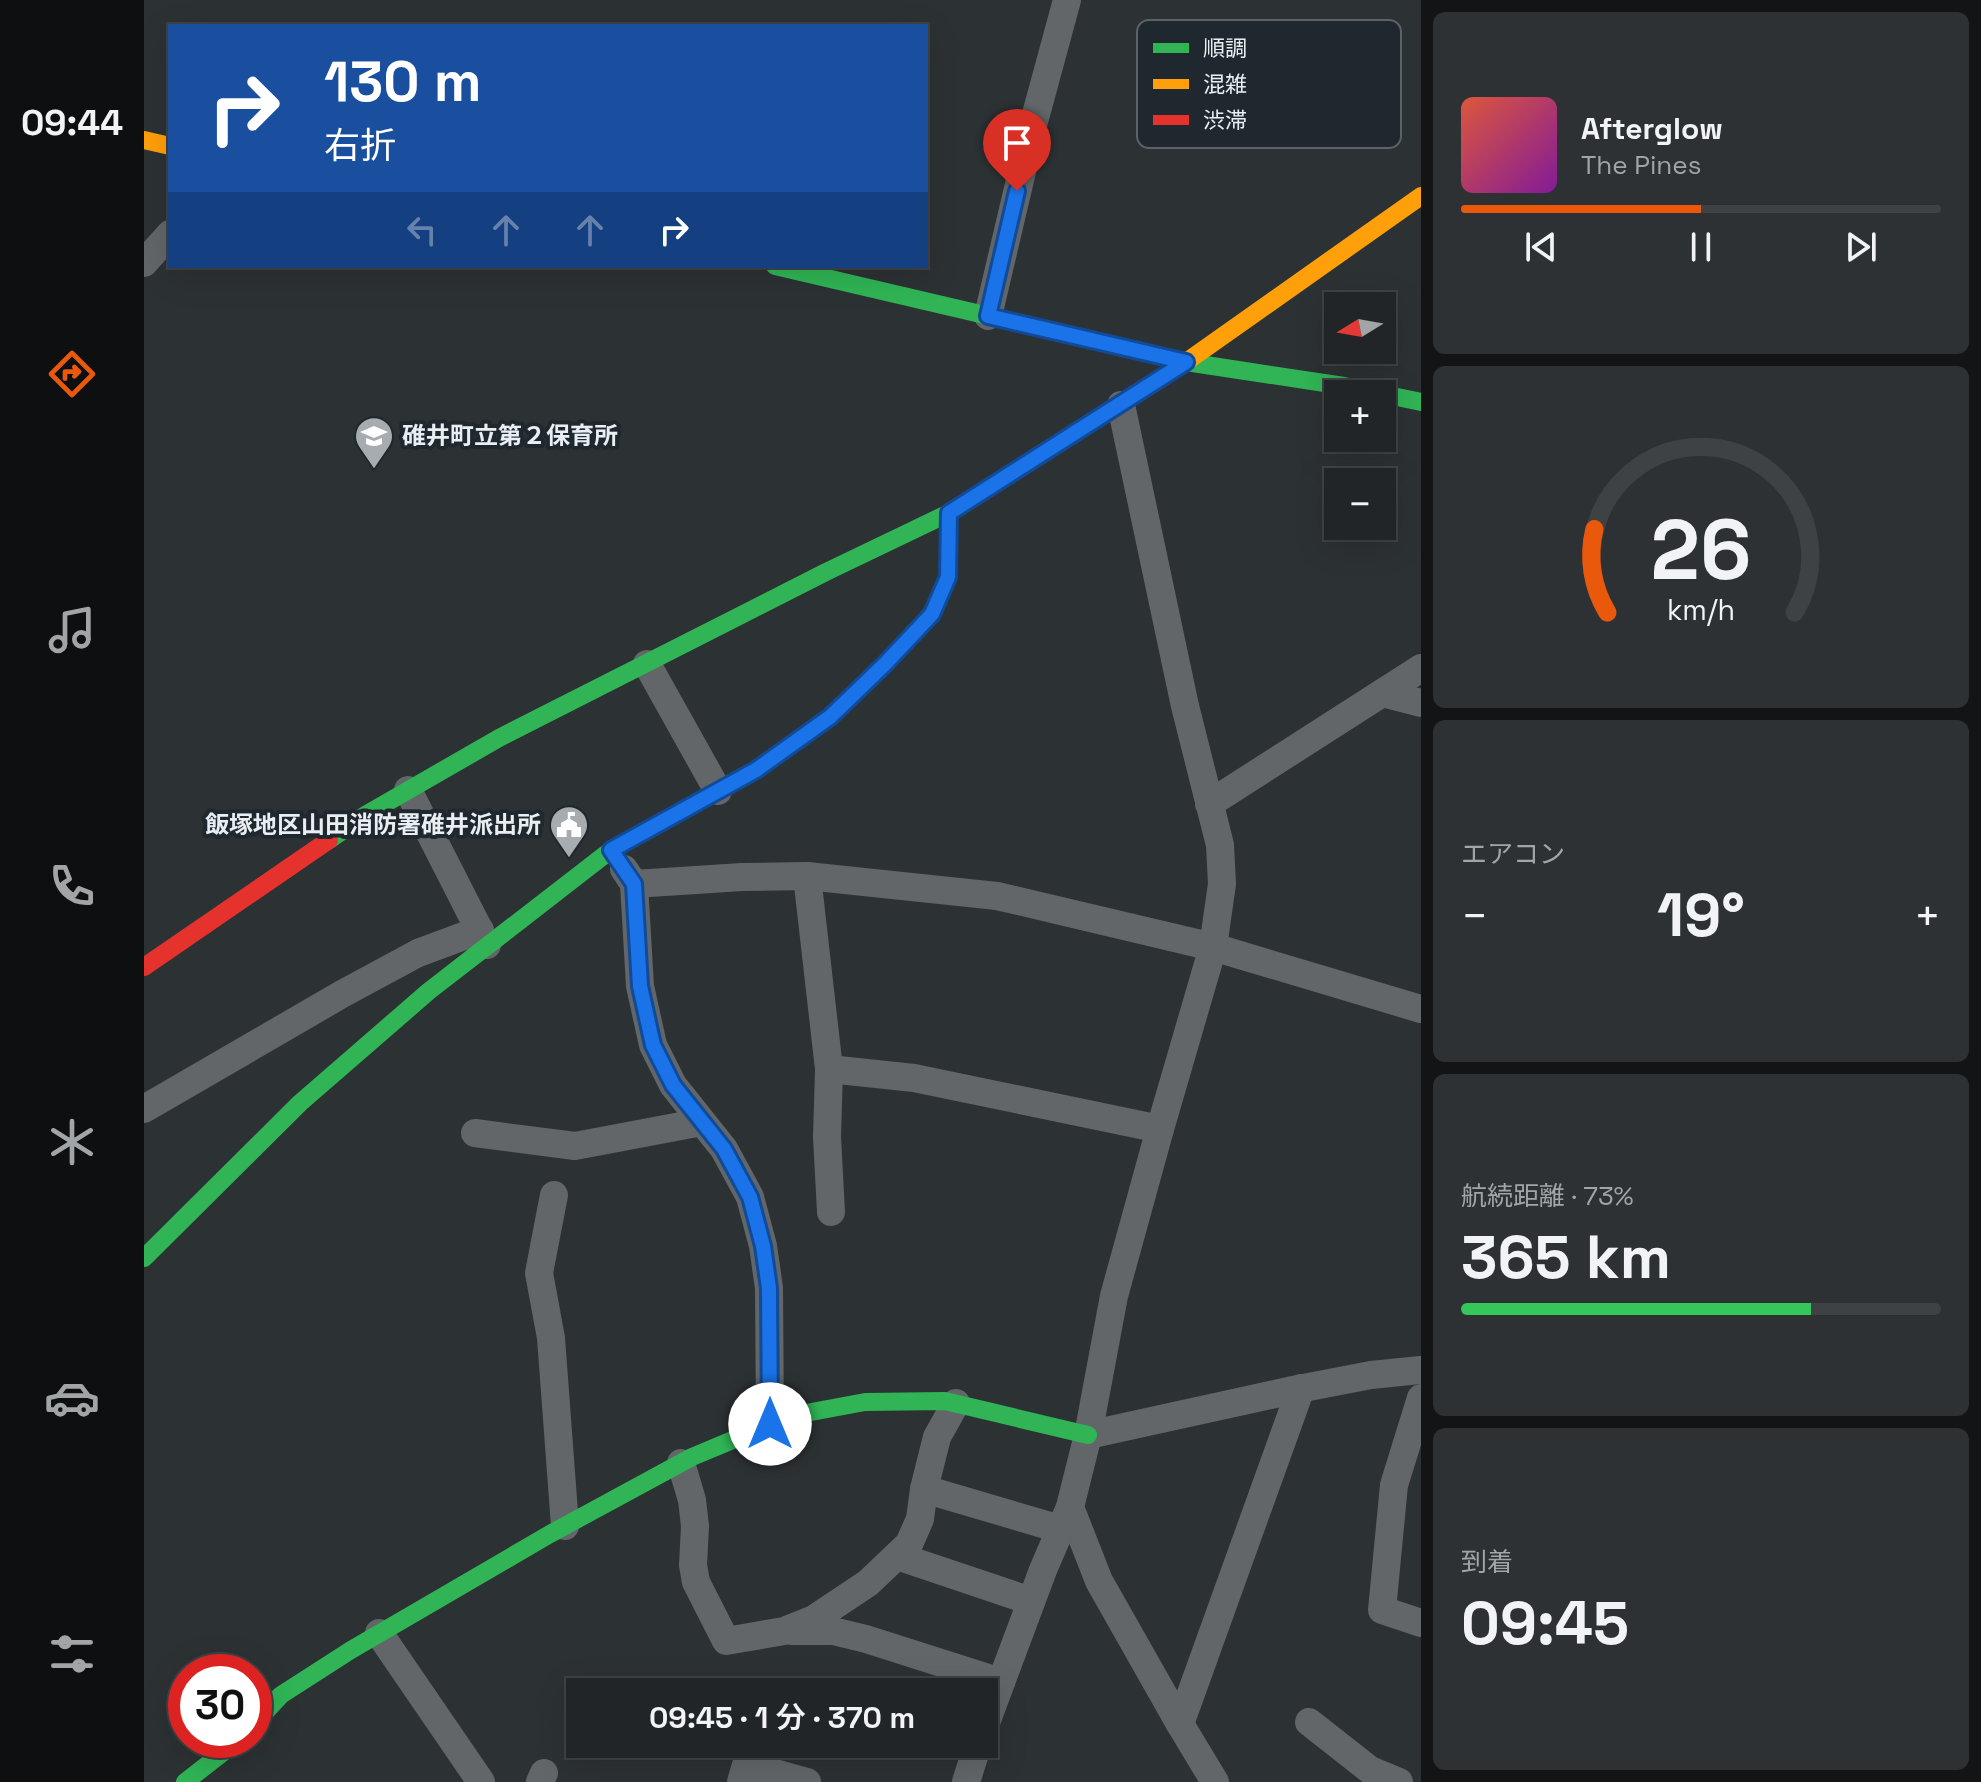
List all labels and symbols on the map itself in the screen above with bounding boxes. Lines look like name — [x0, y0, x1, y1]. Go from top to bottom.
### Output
legend — [1137, 20, 1401, 148]
text: 順調 — [1203, 34, 1247, 62]
text: 混雑 — [1203, 70, 1247, 98]
text: 渋滞 — [1203, 106, 1247, 134]
pin — [983, 109, 1051, 191]
north arrow — [1324, 292, 1396, 364]
school or university icon: 碓井町立第２保育所 — [353, 415, 395, 470]
place label: 碓井町立第２保育所 — [402, 420, 618, 451]
public building icon: 飯塚地区山田消防署碓井派出所 — [548, 804, 590, 859]
place label: 飯塚地区山田消防署碓井派出所 — [205, 809, 541, 840]
position arrow — [728, 1382, 812, 1466]
speed limit sign: 30 — [168, 1654, 272, 1758]

